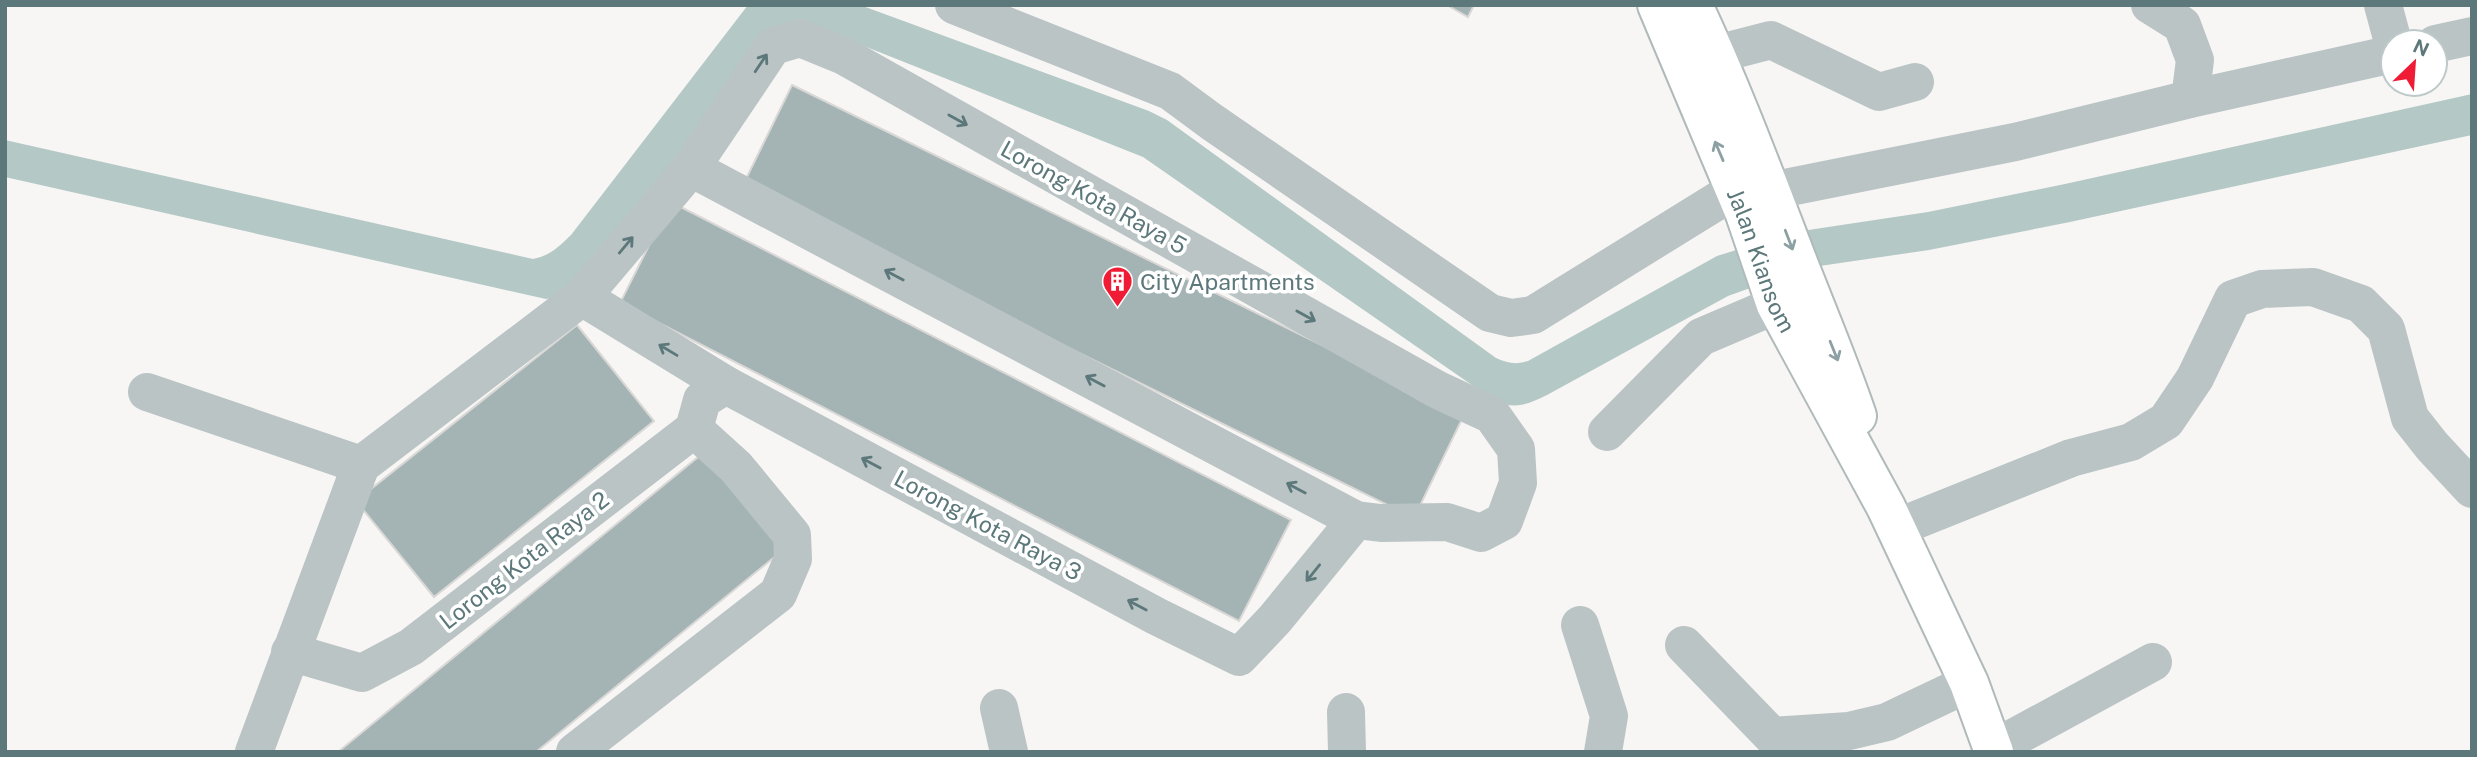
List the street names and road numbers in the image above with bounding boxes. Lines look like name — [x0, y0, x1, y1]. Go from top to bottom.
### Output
street label: Lorong Kota Raya 5 — [996, 135, 1192, 259]
street label: Jalan Kiansom — [1722, 184, 1802, 337]
street label: Lorong Kota Raya 3 — [890, 464, 1086, 586]
street label: Lorong Kota Raya 2 — [434, 486, 614, 634]

